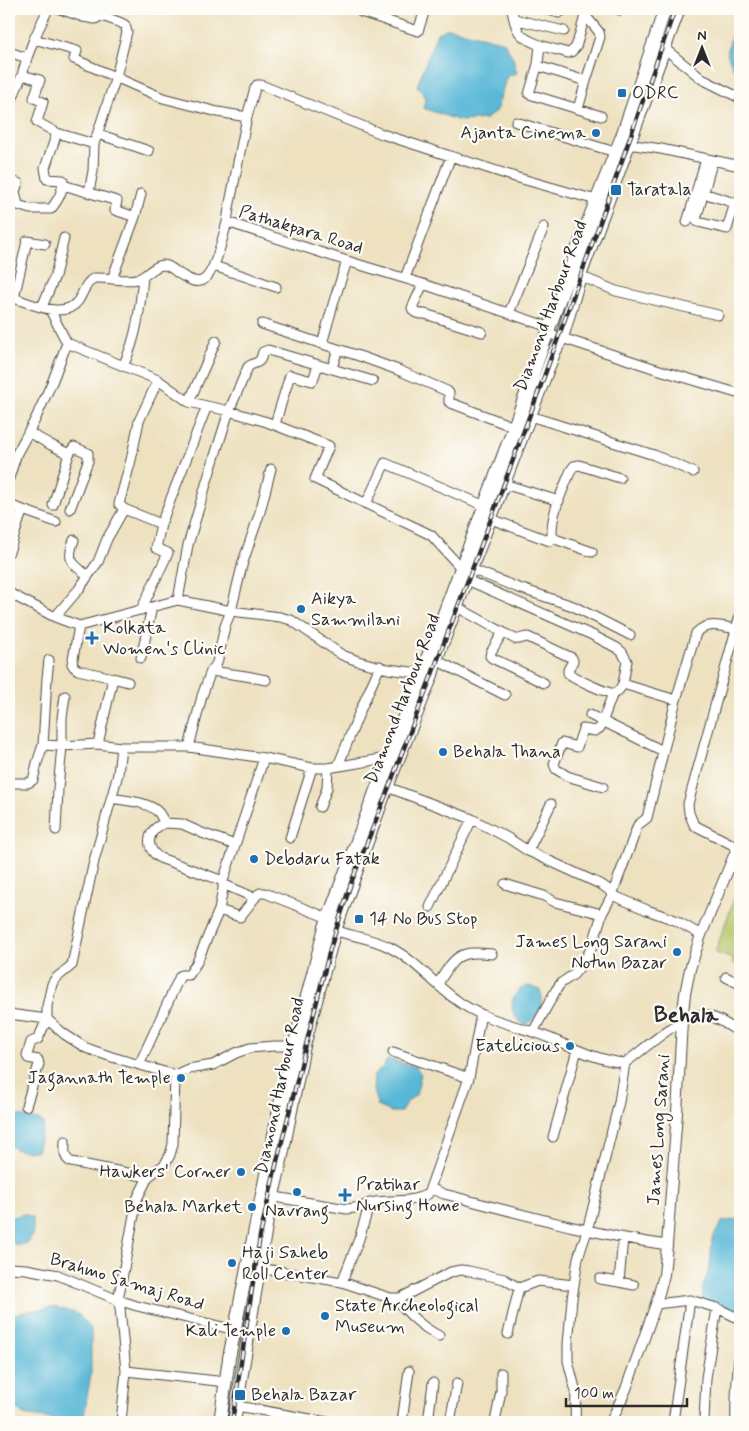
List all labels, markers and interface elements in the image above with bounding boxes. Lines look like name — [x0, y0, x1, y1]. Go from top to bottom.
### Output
north arrow — [676, 22, 726, 72]
text: N — [697, 27, 707, 45]
place label: ODRC — [632, 81, 679, 105]
marker: ODRC — [616, 87, 628, 99]
place label: Ajanta Cinema — [460, 121, 586, 145]
marker: Ajanta Cinema — [590, 127, 602, 139]
place label: Taratala — [627, 178, 692, 202]
marker: Taratala — [609, 183, 623, 197]
street label: Pathakpara Road — [236, 200, 366, 260]
street label: Diamond Harbour Road — [509, 217, 593, 395]
place label: Aikya Sammilani — [311, 587, 400, 632]
marker: Aikya Sammilani — [295, 603, 307, 615]
street label: Diamond Harbour Road — [359, 611, 447, 787]
place label: Kolkata Women's Clinic — [103, 616, 226, 661]
marker: Kolkata Women's Clinic — [85, 631, 99, 645]
place label: Behala Thana — [453, 740, 561, 764]
marker: Behala Thana — [437, 746, 449, 758]
place label: Debdaru Fatak — [264, 847, 380, 871]
marker: Debdaru Fatak — [248, 853, 260, 865]
place label: 14 No Bus Stop — [369, 907, 477, 931]
marker: 14 No Bus Stop — [353, 913, 365, 925]
place label: James Long Sarani Notun Bazar — [515, 930, 667, 975]
marker: James Long Sarani Notun Bazar — [671, 946, 683, 958]
street label: Diamond Harbour Road — [250, 995, 310, 1177]
district label: Behala — [654, 1002, 719, 1030]
place label: Eatelicious — [475, 1034, 560, 1058]
marker: Eatelicious — [564, 1040, 576, 1052]
street label: James Long Sarani — [642, 1053, 677, 1207]
place label: Jagannath Temple — [28, 1066, 171, 1092]
marker: Jagannath Temple — [175, 1072, 187, 1084]
place label: Hawkers' Corner — [100, 1160, 231, 1184]
marker: Hawkers' Corner — [235, 1166, 247, 1178]
place label: Pratihar Nursing Home — [356, 1173, 460, 1220]
marker: Navrang — [291, 1186, 303, 1198]
marker: Pratihar Nursing Home — [338, 1188, 352, 1202]
place label: Behala Market — [124, 1195, 242, 1219]
place label: Navrang — [265, 1199, 329, 1225]
marker: Behala Market — [246, 1201, 258, 1213]
place label: Haji Saheb Roll Center — [242, 1241, 329, 1286]
street label: Brahmo Samaj Road — [47, 1247, 207, 1317]
marker: Haji Saheb Roll Center — [226, 1257, 238, 1269]
place label: State Archeological Museum — [335, 1294, 479, 1339]
marker: State Archeological Museum — [319, 1310, 331, 1322]
place label: Kali Temple — [186, 1319, 276, 1343]
marker: Kali Temple — [280, 1325, 292, 1337]
scale bar — [566, 1376, 688, 1408]
place label: Behala Bazar — [251, 1383, 357, 1407]
text: 100 m — [574, 1384, 614, 1404]
marker: Behala Bazar — [233, 1388, 247, 1402]

